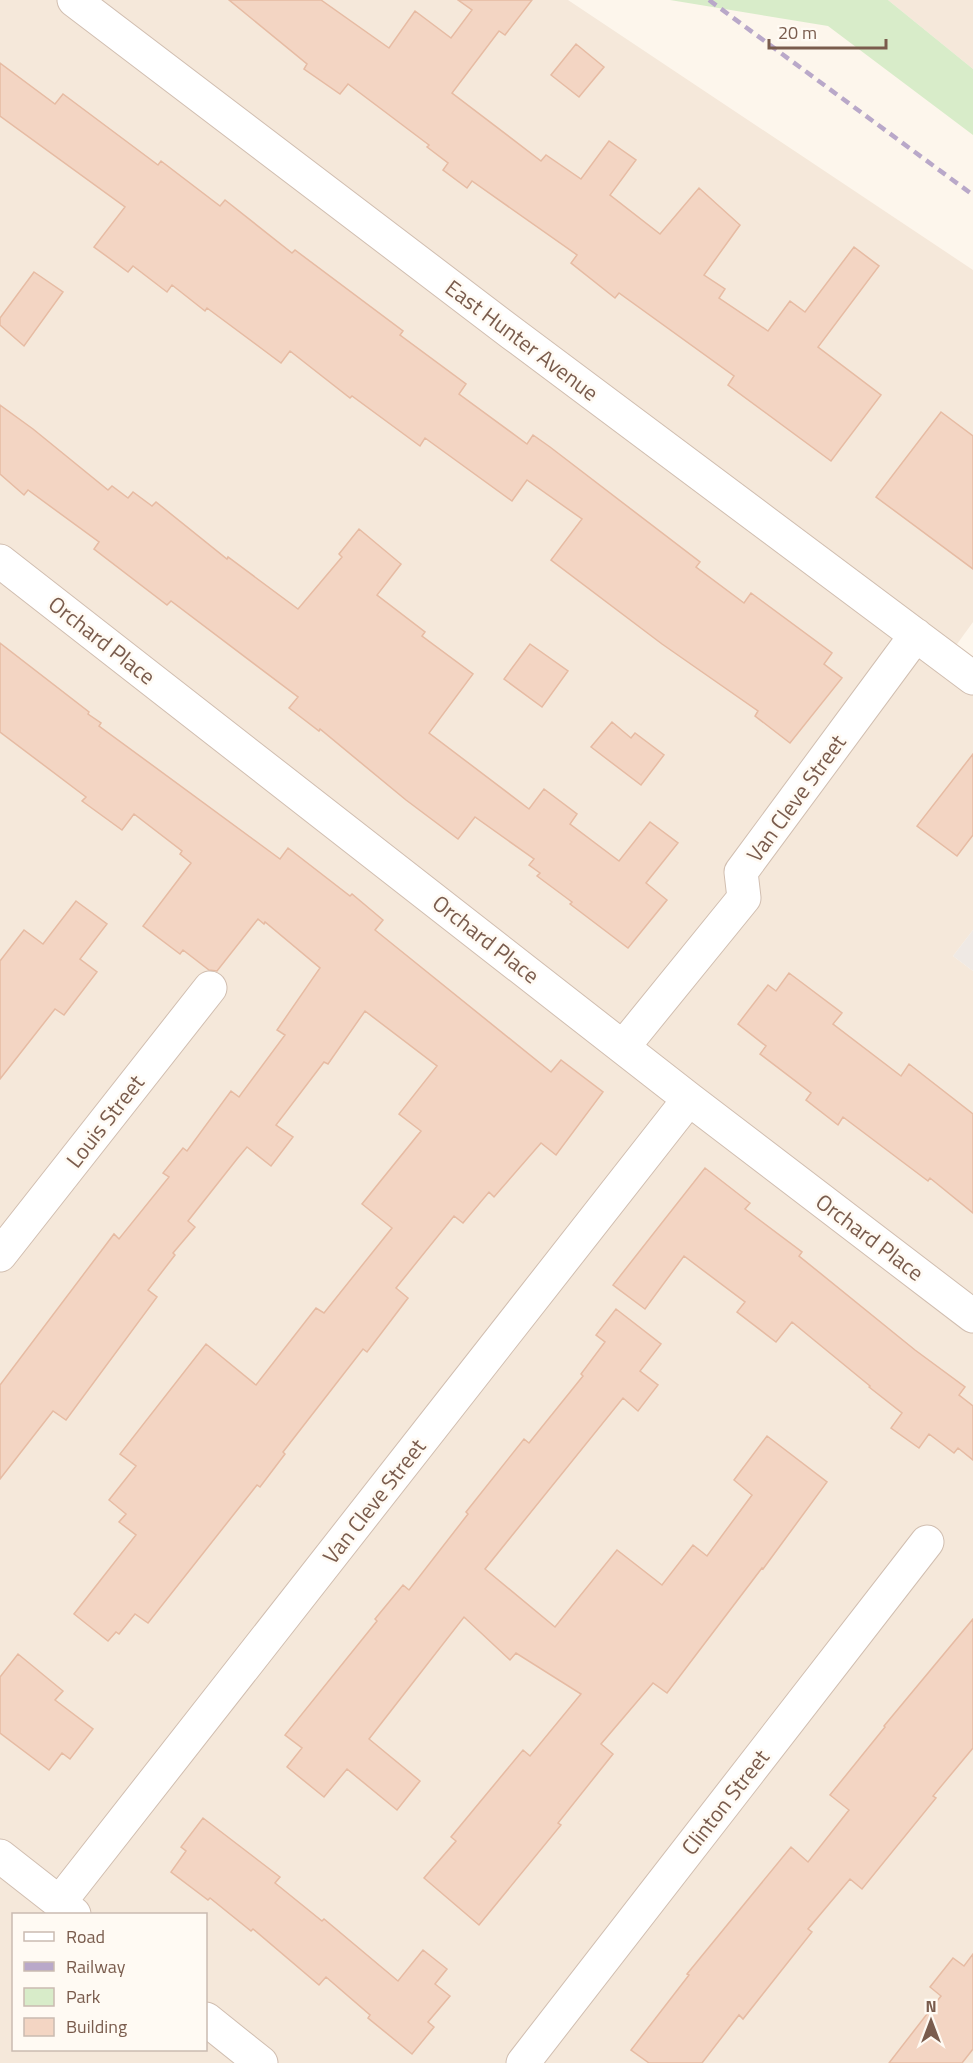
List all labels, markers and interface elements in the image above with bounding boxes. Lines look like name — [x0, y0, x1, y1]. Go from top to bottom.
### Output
scale bar — [769, 12, 886, 50]
text: 20 m — [778, 19, 817, 46]
street label: East Hunter Avenue — [438, 271, 606, 409]
street label: Orchard Place — [41, 587, 163, 693]
street label: Van Cleve Street — [738, 727, 854, 869]
street label: Orchard Place — [425, 886, 547, 992]
street label: Louis Street — [58, 1067, 153, 1175]
street label: Orchard Place — [809, 1185, 931, 1289]
street label: Van Cleve Street — [314, 1431, 434, 1571]
street label: Clinton Street — [673, 1742, 777, 1862]
legend — [12, 1913, 207, 2051]
text: Road — [66, 1923, 105, 1950]
text: Railway — [66, 1953, 126, 1980]
text: Park — [66, 1983, 101, 2010]
north arrow — [901, 1991, 961, 2051]
text: N — [925, 1994, 937, 2018]
text: Building — [66, 2013, 127, 2040]

